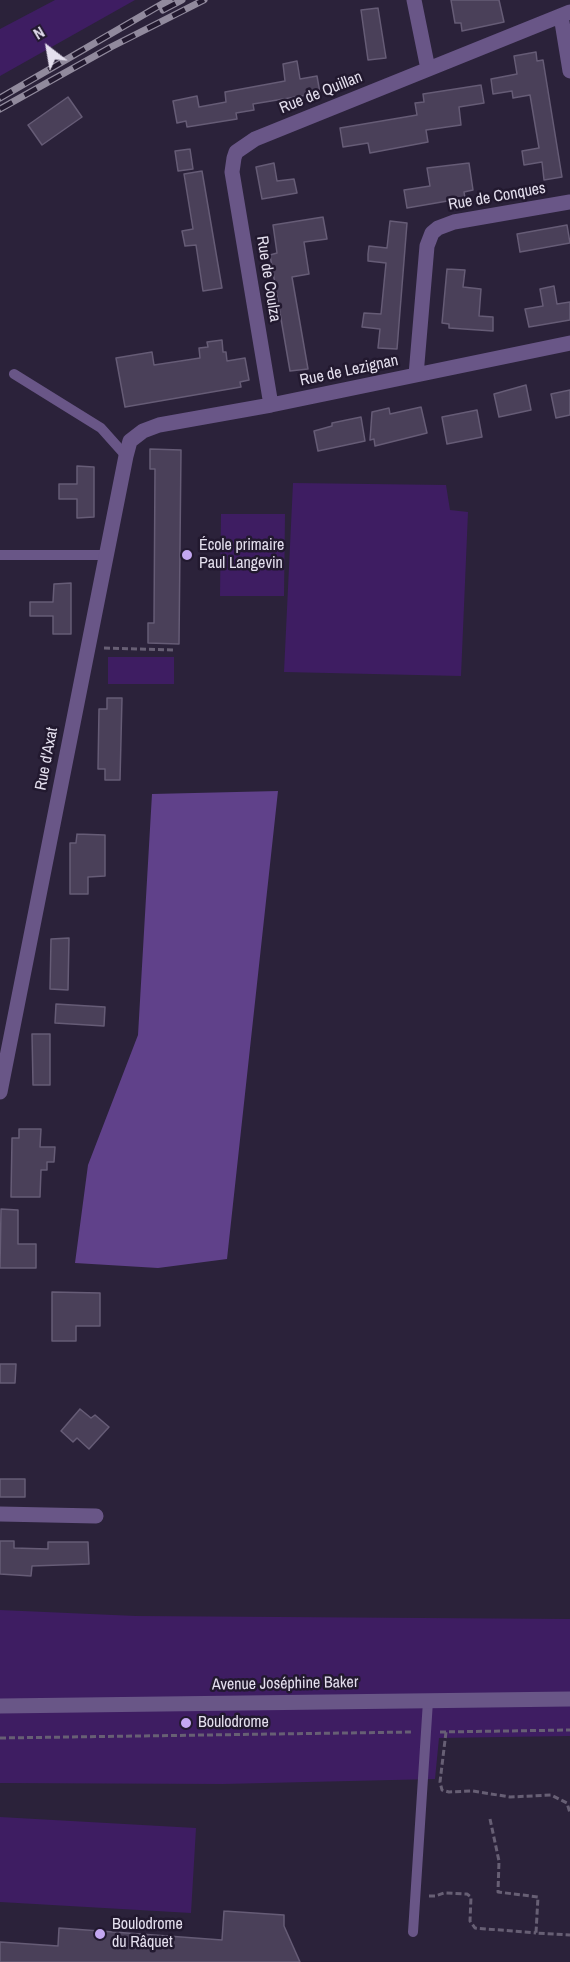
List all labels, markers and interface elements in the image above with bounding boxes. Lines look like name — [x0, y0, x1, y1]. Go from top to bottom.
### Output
north arrow — [18, 18, 78, 78]
text: N — [29, 21, 48, 44]
street label: Rue de Quillan — [277, 68, 365, 118]
street label: Rue de Conques — [447, 179, 547, 215]
street label: Rue de Coulza — [252, 235, 284, 323]
street label: Rue de Lezignan — [298, 351, 400, 391]
place label: École primaire Paul Langevin — [199, 536, 284, 574]
marker: École primaire Paul Langevin — [180, 548, 194, 562]
street label: Rue d'Axat — [31, 726, 63, 792]
street label: Avenue Joséphine Baker — [212, 1673, 358, 1695]
place label: Boulodrome — [198, 1713, 269, 1733]
marker: Boulodrome — [179, 1716, 193, 1730]
place label: Boulodrome du Râquet — [112, 1915, 183, 1953]
marker: Boulodrome du Râquet — [93, 1927, 107, 1941]

